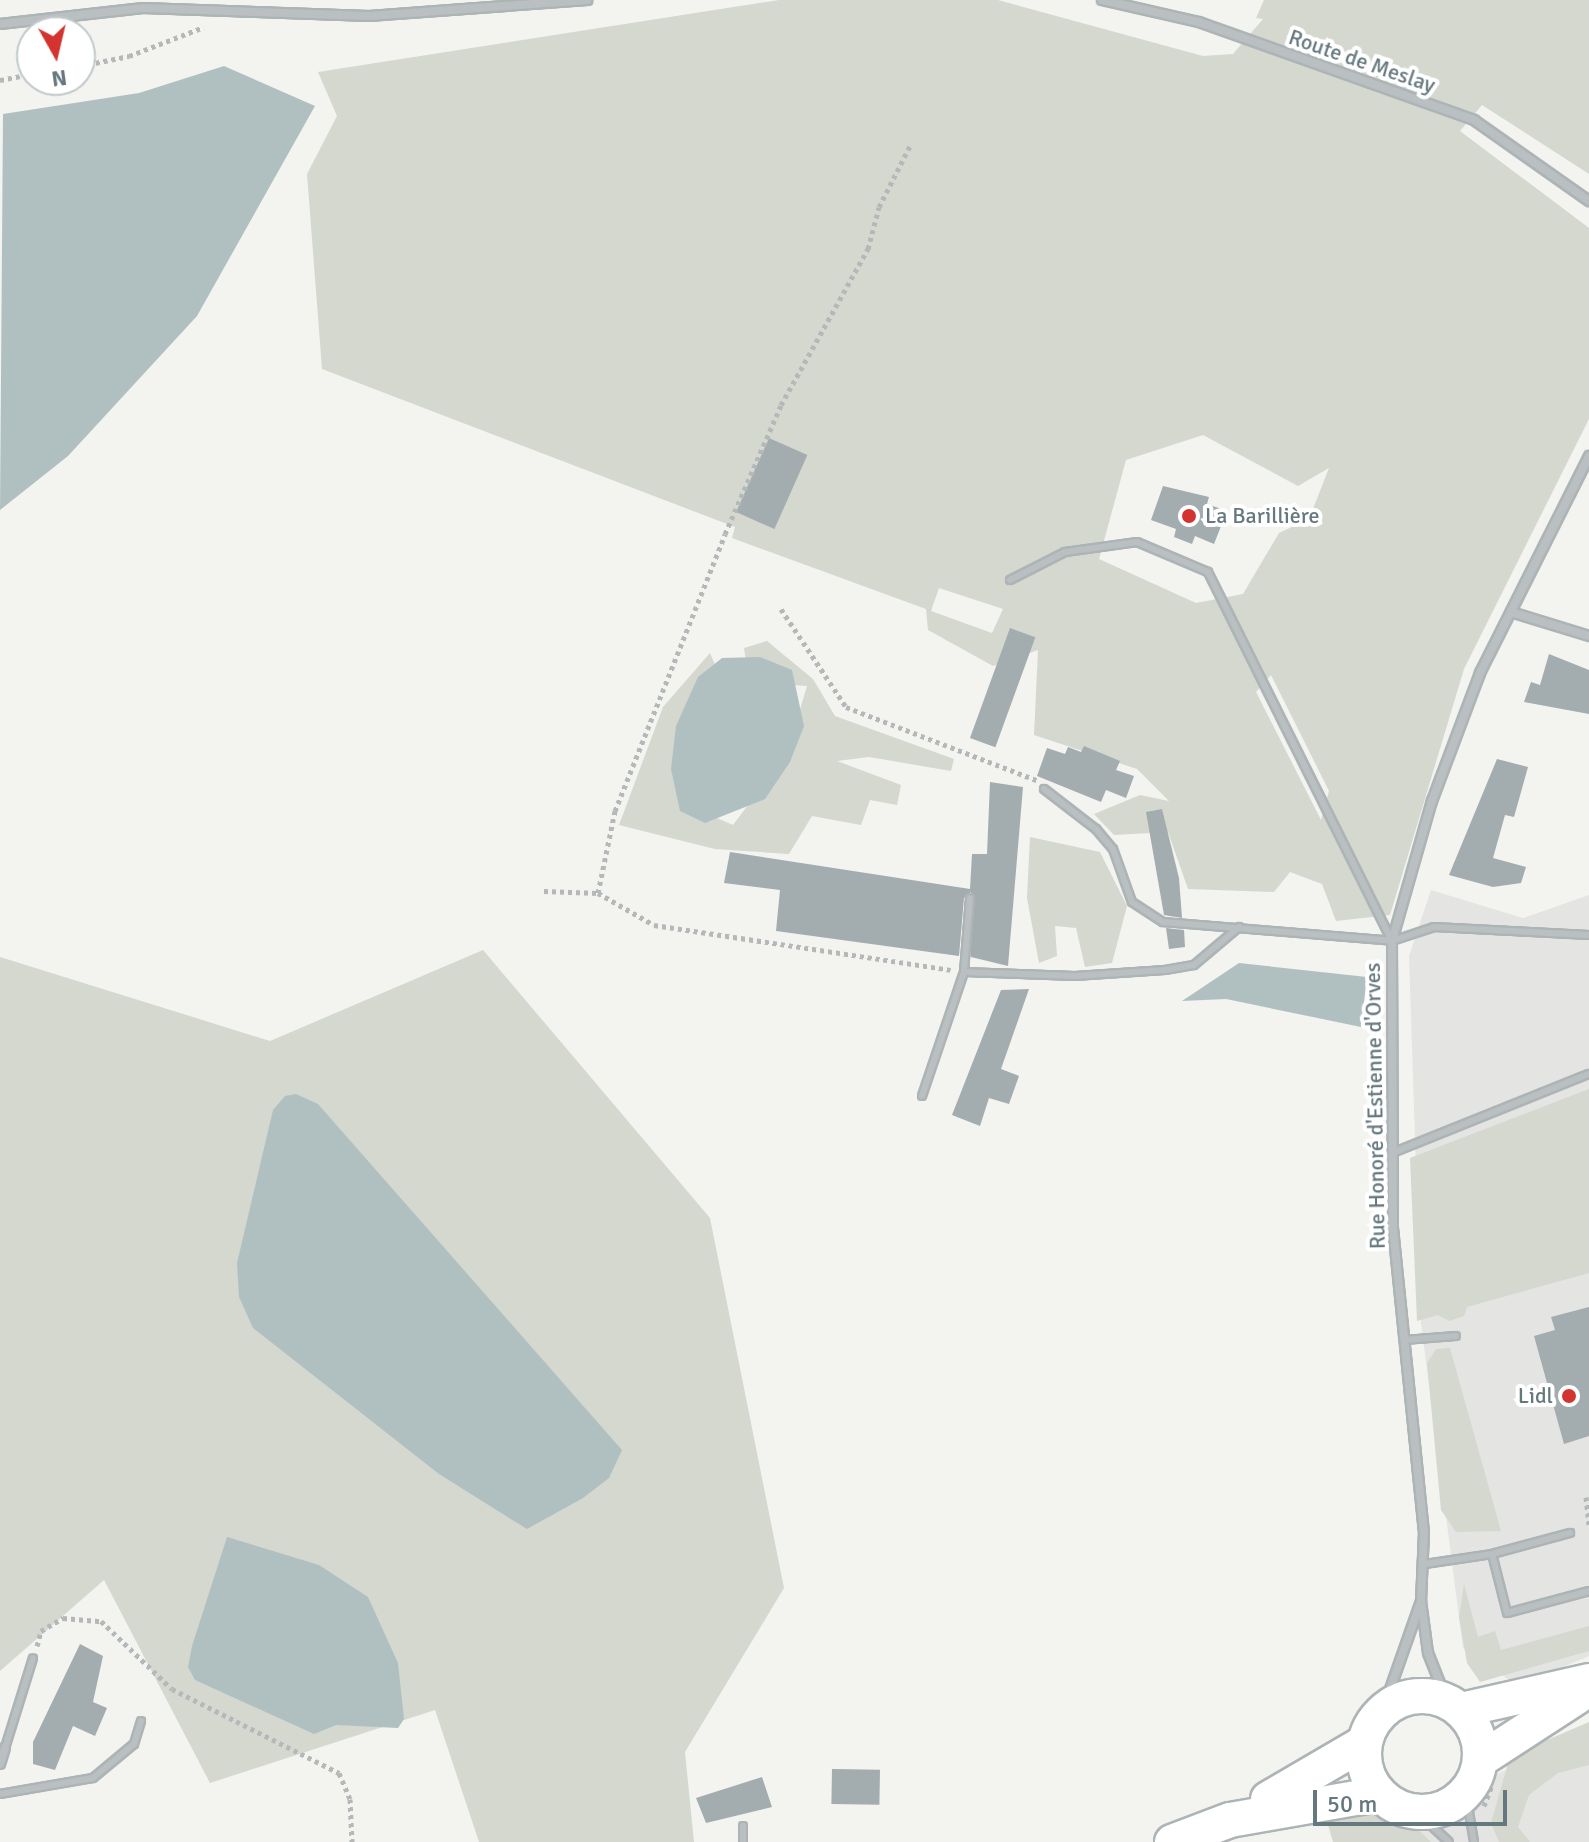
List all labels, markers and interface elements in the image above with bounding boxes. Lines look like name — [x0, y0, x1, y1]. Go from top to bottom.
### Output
north arrow — [16, 16, 96, 96]
street label: Route de Meslay — [1285, 24, 1439, 98]
text: N — [50, 64, 69, 93]
place label: La Barillière — [1205, 503, 1319, 529]
marker: La Barillière — [1180, 507, 1198, 525]
street label: Rue Honoré d'Estienne d'Orves — [1359, 963, 1391, 1249]
place label: Lidl — [1518, 1383, 1553, 1409]
marker: Lidl — [1560, 1387, 1578, 1405]
scale bar — [1317, 1774, 1511, 1824]
text: 50 m — [1327, 1789, 1377, 1819]

